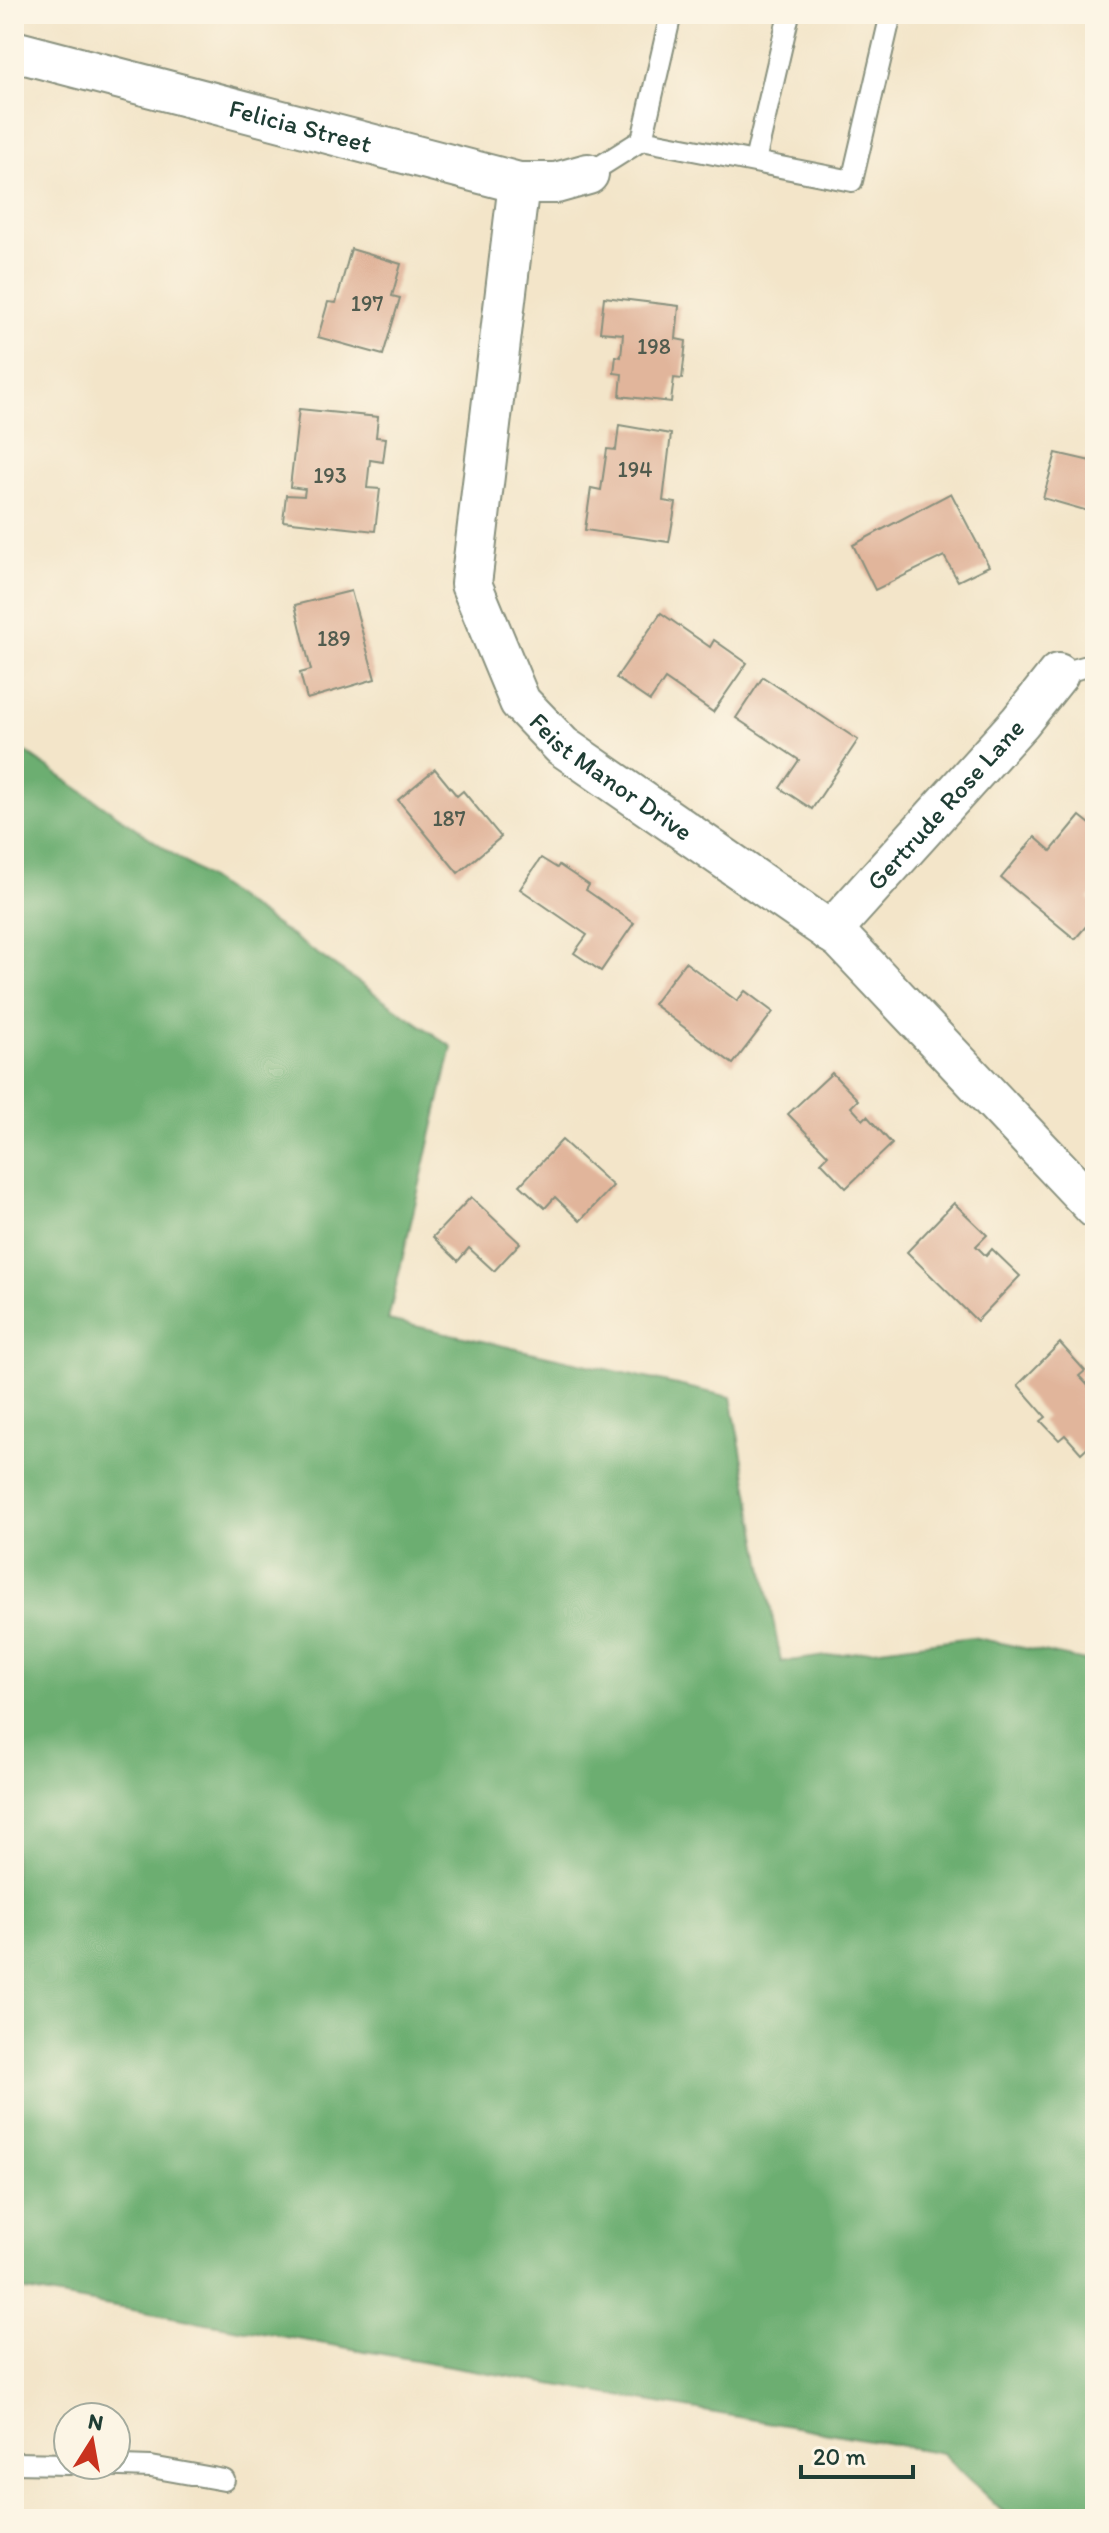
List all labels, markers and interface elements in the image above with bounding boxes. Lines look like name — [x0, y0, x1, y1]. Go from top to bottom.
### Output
street label: Felicia Street — [226, 92, 375, 160]
house number: 197 — [351, 290, 383, 317]
house number: 198 — [637, 333, 671, 360]
house number: 194 — [618, 456, 652, 483]
house number: 193 — [313, 462, 347, 489]
house number: 189 — [317, 625, 351, 652]
street label: Feist Manor Drive — [523, 706, 699, 848]
street label: Gertrude Rose Lane — [860, 712, 1031, 897]
house number: 187 — [432, 805, 466, 832]
north arrow — [52, 2401, 132, 2481]
text: N — [86, 2407, 106, 2437]
scale bar — [801, 2429, 913, 2479]
text: 20 m — [813, 2442, 866, 2471]

